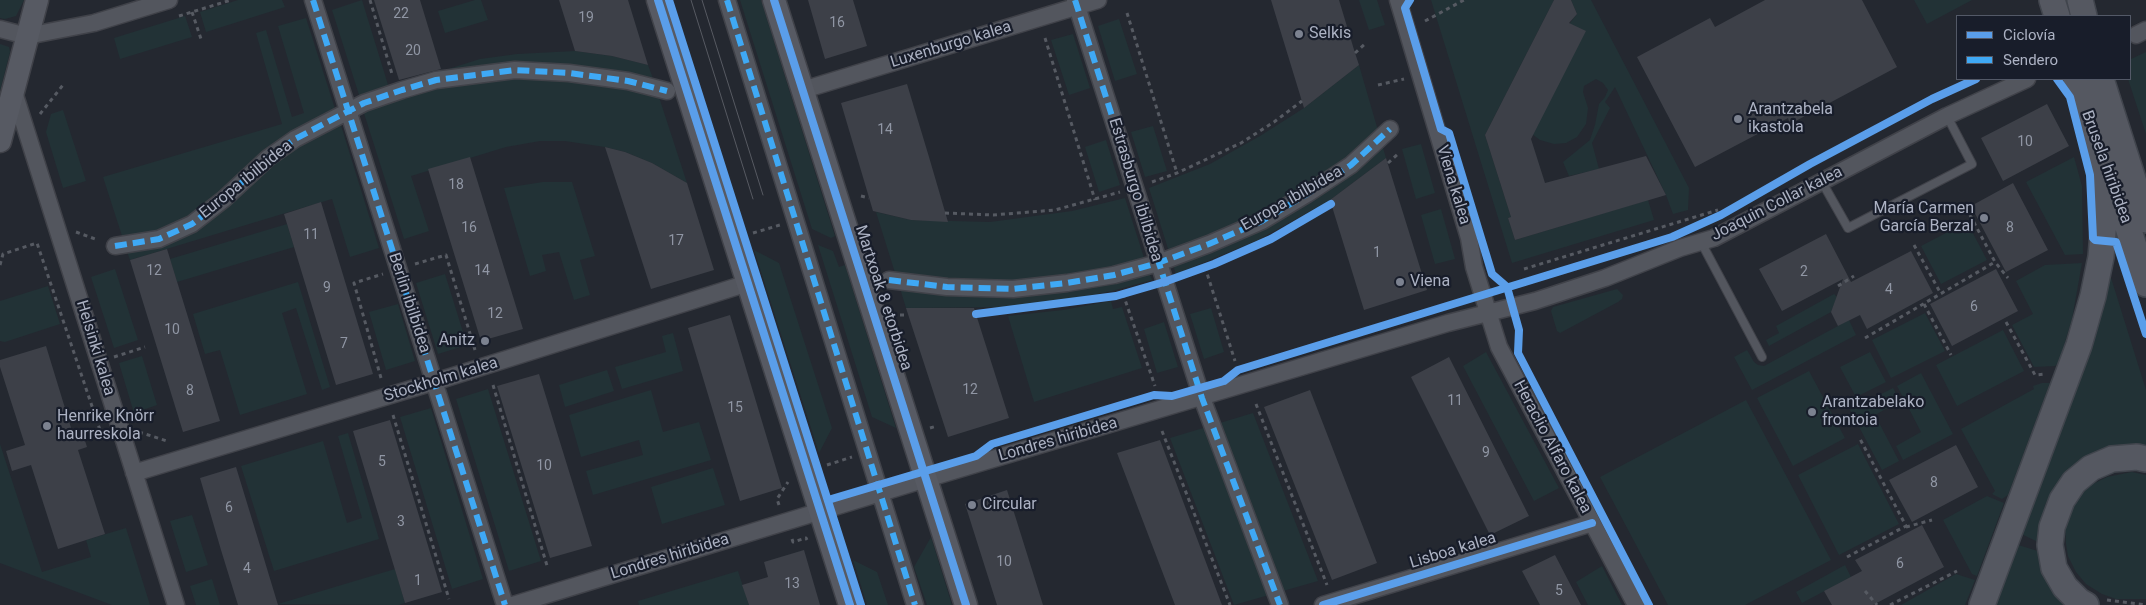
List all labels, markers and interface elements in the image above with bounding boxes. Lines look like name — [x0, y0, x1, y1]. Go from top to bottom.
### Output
house number: 22 — [393, 6, 409, 22]
house number: 19 — [578, 10, 594, 26]
house number: 16 — [829, 15, 845, 31]
legend — [1956, 15, 2131, 80]
street label: Luxenburgo kalea — [888, 18, 1014, 72]
place label: Selkis — [1309, 24, 1351, 44]
text: Ciclovía — [2003, 26, 2056, 44]
marker: Selkis — [1293, 28, 1305, 40]
house number: 20 — [405, 43, 421, 59]
text: Sendero — [2003, 51, 2058, 69]
place label: Arantzabela ikastola — [1748, 100, 1833, 138]
street label: Brusela hiribidea — [2077, 108, 2135, 226]
marker: Arantzabela ikastola — [1732, 113, 1744, 125]
street label: Estrasburgo ibilbidea — [1104, 116, 1166, 264]
house number: 14 — [877, 122, 893, 138]
house number: 10 — [2017, 134, 2033, 150]
street label: Europa ibilbidea — [196, 137, 296, 223]
street label: Viena kalea — [1432, 143, 1474, 227]
street label: Europa ibilbidea — [1238, 162, 1346, 236]
street label: Joaquin Collar kalea — [1708, 163, 1846, 245]
house number: 18 — [448, 177, 464, 193]
place label: María Carmen García Berzal — [1873, 199, 1974, 237]
marker: María Carmen García Berzal — [1978, 212, 1990, 224]
house number: 16 — [461, 220, 477, 236]
house number: 8 — [2006, 220, 2014, 236]
street label: Martxoak 8 etorbidea — [850, 223, 916, 373]
house number: 11 — [303, 227, 319, 243]
house number: 17 — [668, 233, 684, 249]
house number: 1 — [1373, 245, 1381, 261]
street label: Berlin ibilbidea — [384, 250, 434, 356]
house number: 12 — [146, 263, 162, 279]
house number: 14 — [474, 263, 490, 279]
house number: 2 — [1800, 264, 1808, 280]
place label: Viena — [1410, 272, 1450, 292]
marker: Viena — [1394, 276, 1406, 288]
house number: 9 — [323, 280, 331, 296]
house number: 4 — [1885, 282, 1893, 298]
street label: Helsinki kalea — [71, 298, 119, 398]
house number: 6 — [1970, 299, 1978, 315]
house number: 12 — [487, 306, 503, 322]
house number: 10 — [164, 322, 180, 338]
place label: Anitz — [439, 331, 475, 351]
marker: Anitz — [479, 335, 491, 347]
house number: 7 — [340, 336, 348, 352]
street label: Stockholm kalea — [382, 354, 500, 406]
street label: Heraclio Alfaro kalea — [1509, 377, 1595, 517]
house number: 12 — [962, 382, 978, 398]
house number: 8 — [186, 383, 194, 399]
house number: 11 — [1447, 393, 1463, 409]
place label: Arantzabelako frontoia — [1822, 393, 1924, 431]
house number: 15 — [727, 400, 743, 416]
marker: Arantzabelako frontoia — [1806, 406, 1818, 418]
place label: Henrike Knörr haurreskola — [57, 407, 154, 445]
street label: Londres hiribidea — [996, 414, 1120, 466]
marker: Henrike Knörr haurreskola — [41, 420, 53, 432]
house number: 9 — [1482, 445, 1490, 461]
house number: 5 — [378, 454, 386, 470]
house number: 10 — [536, 458, 552, 474]
house number: 8 — [1930, 475, 1938, 491]
place label: Circular — [982, 495, 1037, 515]
marker: Circular — [966, 499, 978, 511]
house number: 6 — [225, 500, 233, 516]
house number: 3 — [397, 514, 405, 530]
street label: Lisboa kalea — [1407, 529, 1499, 573]
street label: Londres hiribidea — [609, 530, 731, 584]
house number: 10 — [996, 554, 1012, 570]
house number: 6 — [1896, 556, 1904, 572]
house number: 4 — [243, 561, 251, 577]
house number: 1 — [414, 573, 422, 589]
house number: 13 — [784, 576, 800, 592]
house number: 5 — [1555, 583, 1563, 599]

